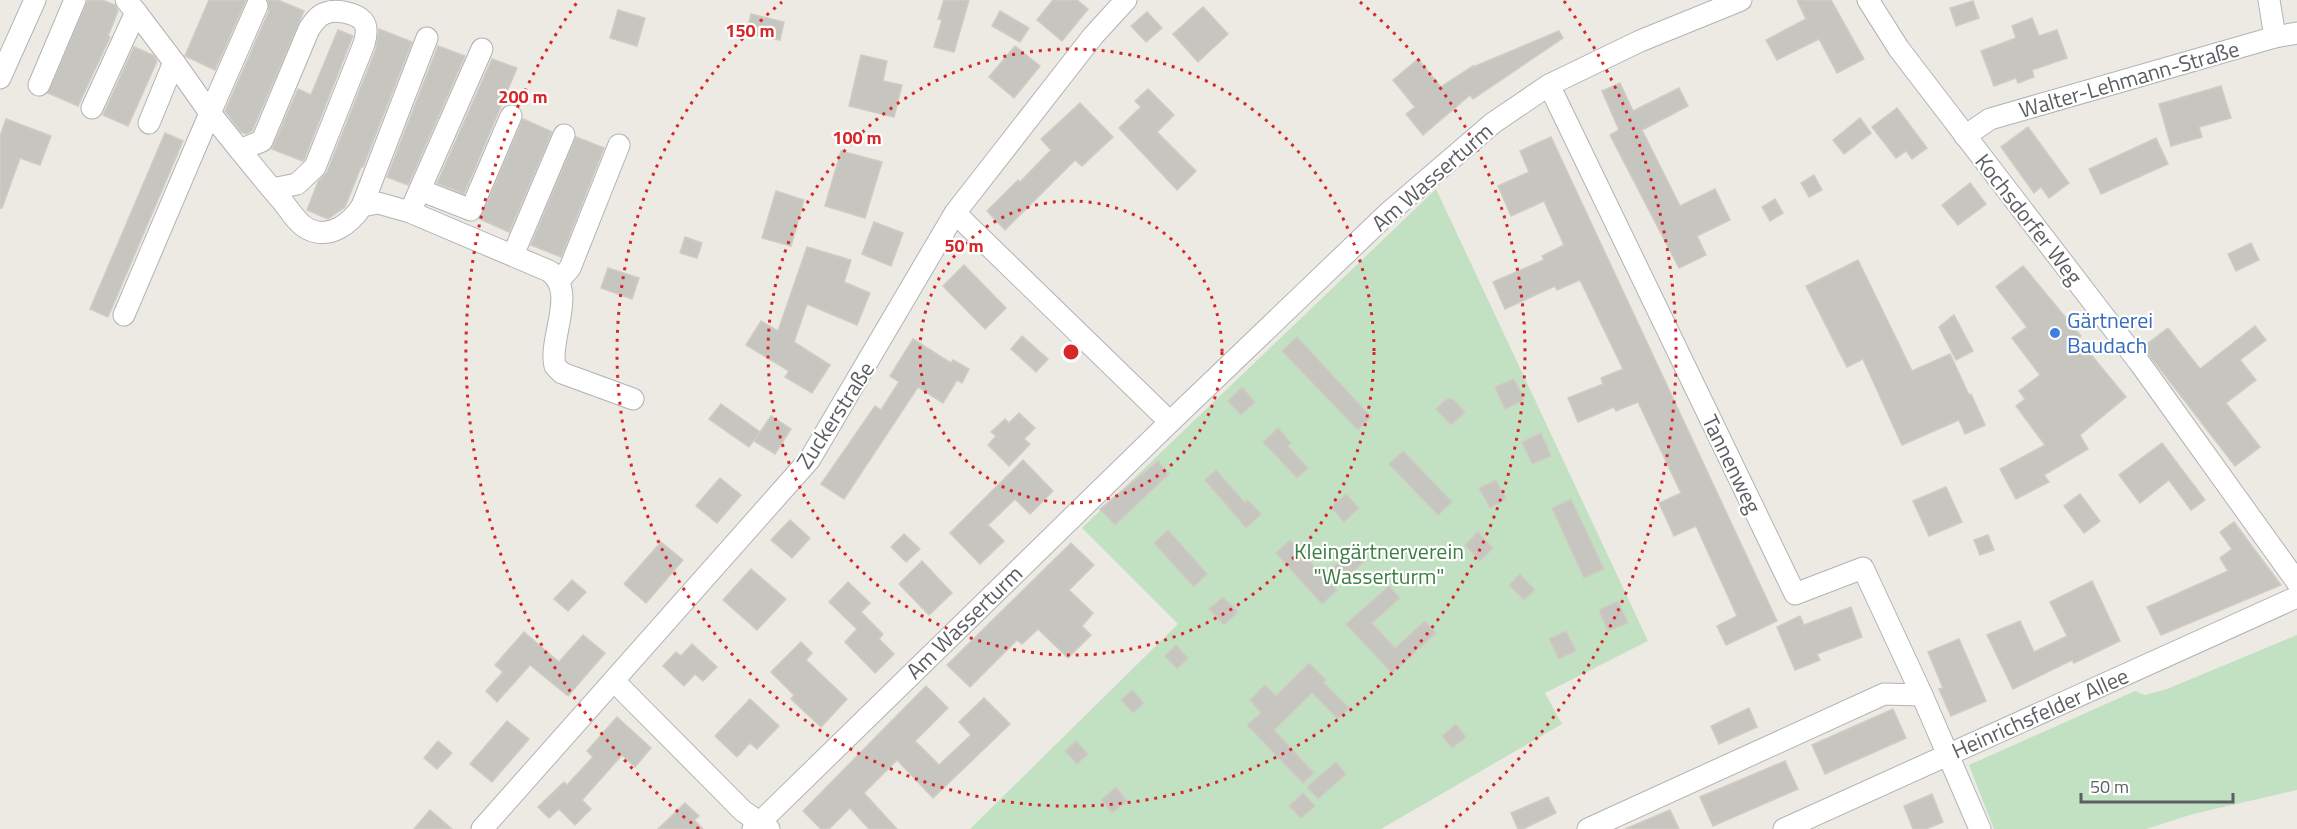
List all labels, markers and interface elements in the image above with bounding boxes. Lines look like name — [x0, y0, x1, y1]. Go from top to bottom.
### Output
text: 150 m — [725, 17, 775, 44]
street label: Walter-Lehmann-Straße — [2015, 31, 2243, 127]
text: 200 m — [498, 83, 548, 110]
street label: Am Wasserturm — [1364, 115, 1500, 239]
text: 100 m — [832, 124, 882, 151]
street label: Kochsdorfer Weg — [1967, 146, 2091, 292]
text: 50 m — [944, 232, 984, 259]
place label: Gärtnerei Baudach — [2067, 303, 2153, 362]
marker: Gärtnerei Baudach — [2048, 326, 2062, 340]
centre of rings — [1061, 342, 1081, 362]
street label: Zuckerstraße — [787, 355, 883, 475]
street label: Tannenweg — [1693, 409, 1771, 519]
park label: Kleingärtnerverein "Wasserturm" — [1294, 534, 1464, 593]
street label: Am Wasserturm — [898, 557, 1030, 687]
street label: Heinrichsfelder Allee — [1946, 659, 2134, 767]
scale bar — [2081, 766, 2232, 804]
text: 50 m — [2090, 773, 2129, 800]

